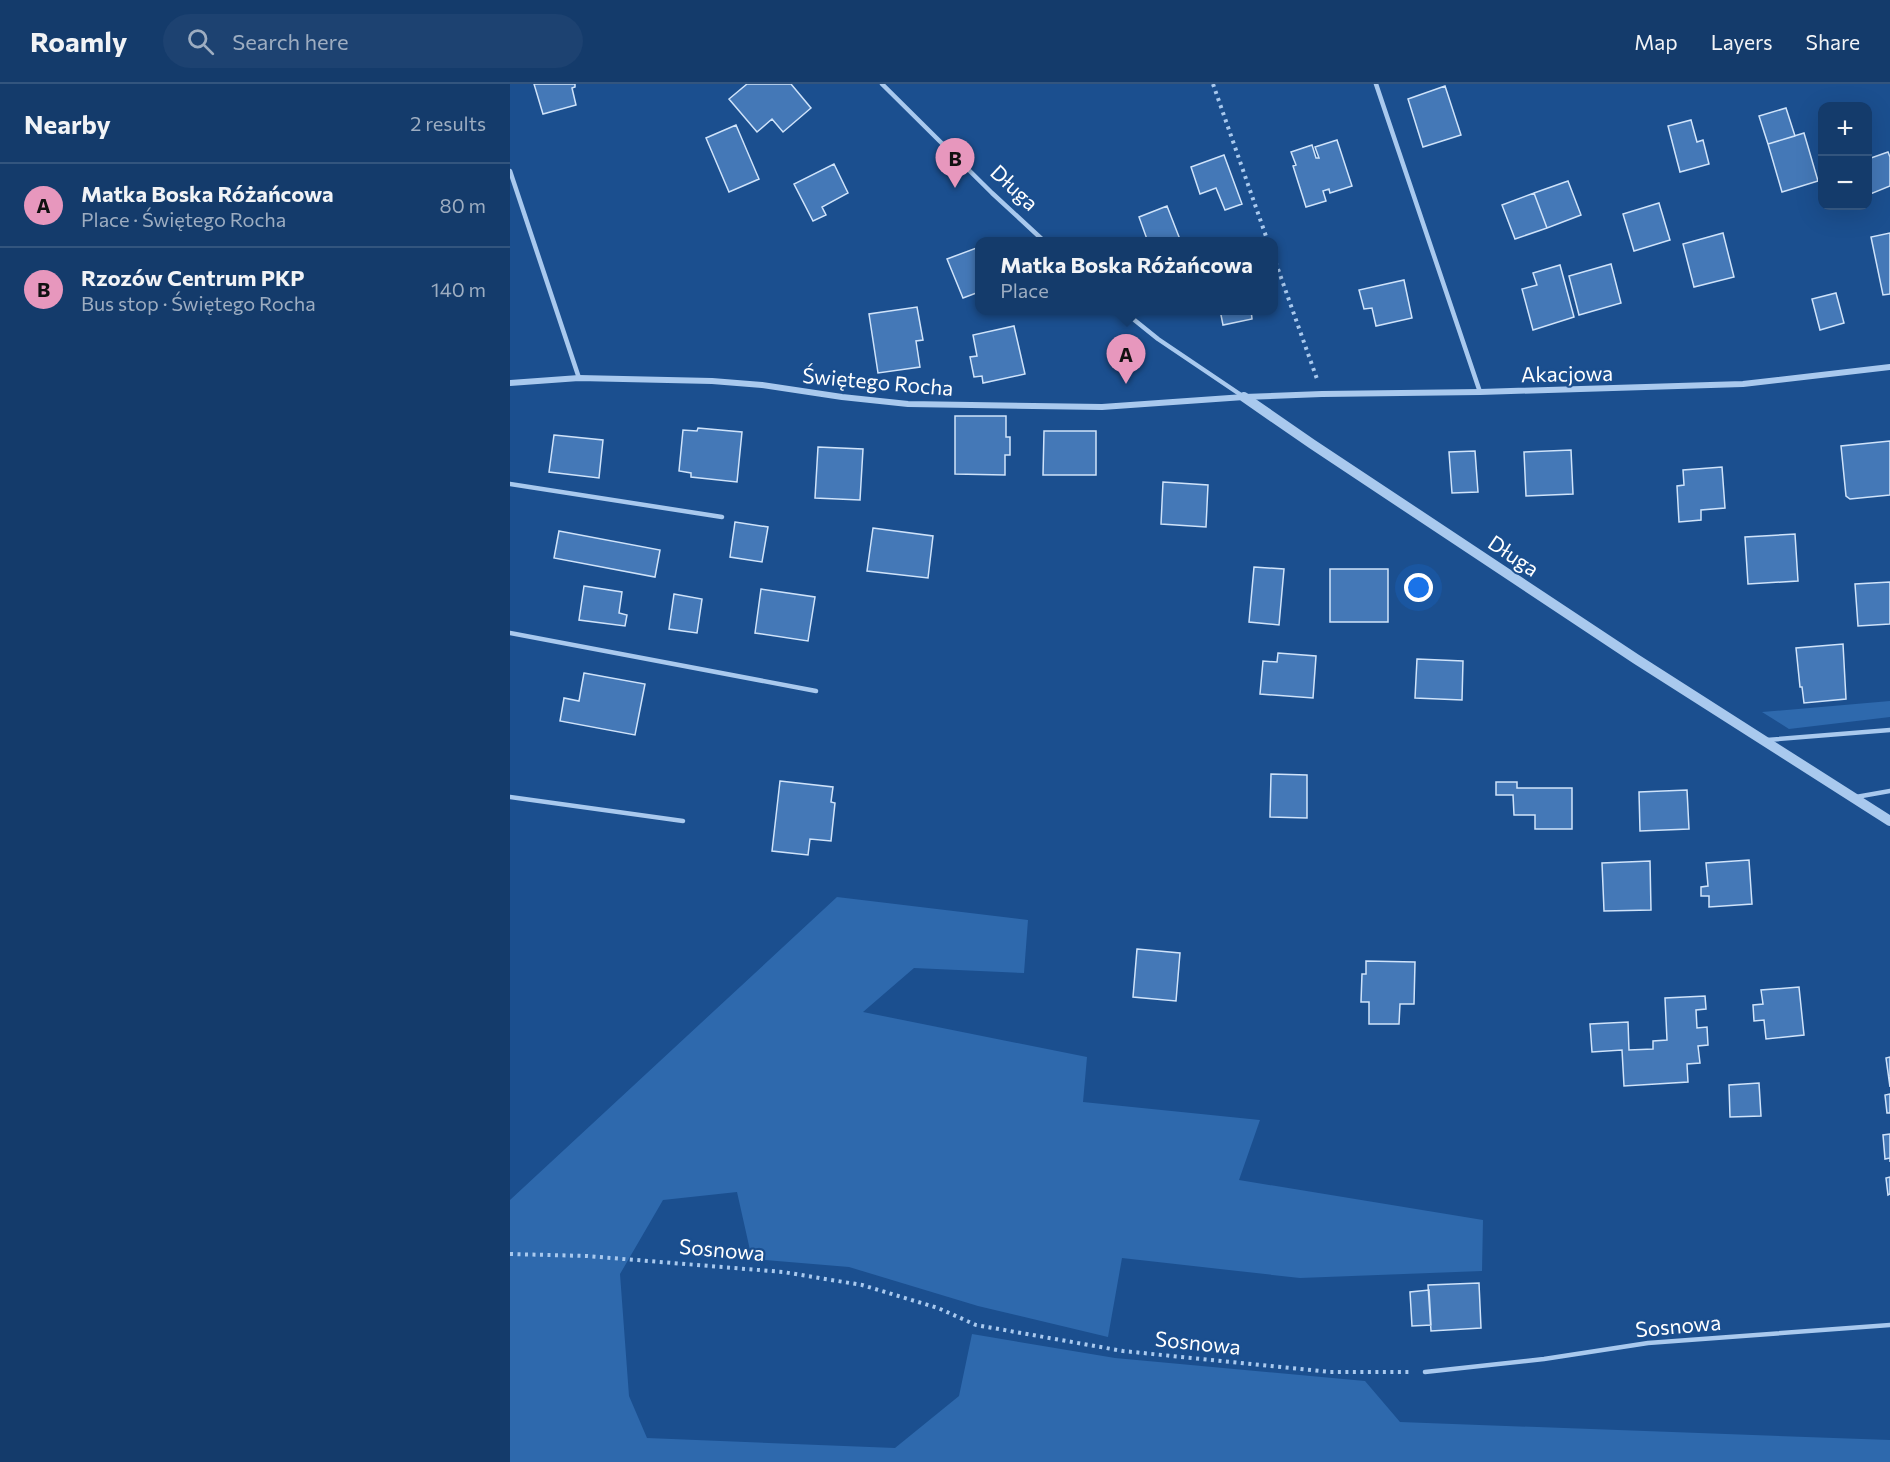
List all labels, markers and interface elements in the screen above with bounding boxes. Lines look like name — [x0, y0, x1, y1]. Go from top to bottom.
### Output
search box — [163, 14, 583, 68]
text: Roamly — [30, 24, 127, 58]
icon: search — [184, 25, 217, 58]
text: Search here — [232, 28, 349, 55]
text: Map — [1634, 29, 1678, 54]
text: Layers — [1711, 29, 1773, 54]
text: Share — [1806, 29, 1860, 54]
map controls — [1818, 102, 1872, 210]
button: + — [1818, 102, 1872, 156]
text: Nearby — [24, 108, 111, 139]
text: 2 results — [410, 111, 486, 135]
pin: B — [936, 138, 974, 188]
button: − — [1818, 156, 1872, 210]
street label: Długa — [986, 159, 1044, 215]
text: Matka Boska Różańcowa — [81, 180, 334, 207]
text: A — [36, 193, 51, 217]
text: 80 m — [440, 193, 486, 217]
text: Place · Świętego Rocha — [81, 207, 286, 231]
popup — [975, 237, 1278, 315]
text: Matka Boska Różańcowa — [1000, 251, 1253, 278]
text: Rzozów Centrum PKP — [81, 264, 305, 291]
text: B — [37, 277, 50, 301]
text: 140 m — [431, 277, 486, 301]
text: Place — [1000, 278, 1049, 302]
text: Bus stop · Świętego Rocha — [81, 291, 316, 315]
pin: A — [1106, 334, 1146, 384]
street label: Akacjowa — [1521, 360, 1613, 386]
street label: Świętego Rocha — [801, 362, 955, 400]
street label: Długa — [1484, 529, 1544, 581]
your location — [1404, 573, 1433, 602]
street label: Sosnowa — [678, 1233, 766, 1265]
street label: Sosnowa — [1634, 1309, 1722, 1341]
street label: Sosnowa — [1154, 1325, 1242, 1359]

